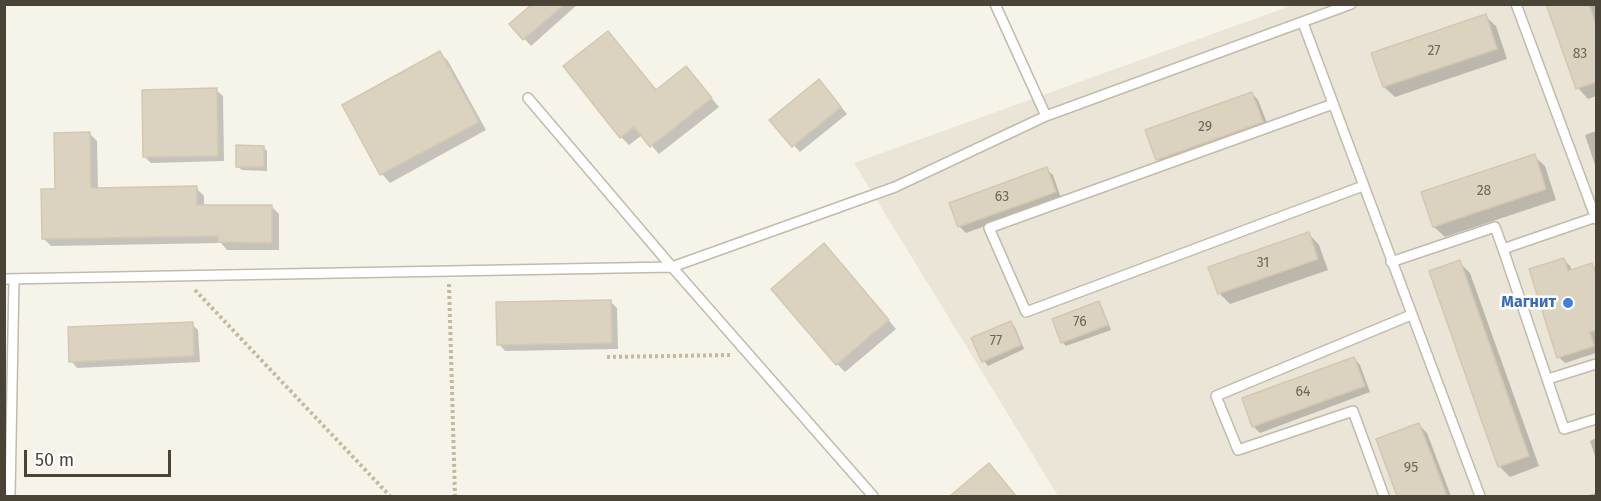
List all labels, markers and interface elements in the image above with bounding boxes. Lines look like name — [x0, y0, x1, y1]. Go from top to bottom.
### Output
house number: 27 — [1427, 43, 1441, 59]
house number: 83 — [1573, 46, 1587, 62]
house number: 29 — [1198, 119, 1212, 135]
house number: 28 — [1477, 183, 1491, 199]
house number: 63 — [995, 189, 1009, 205]
house number: 31 — [1257, 255, 1269, 271]
place label: Магнит — [1501, 293, 1556, 313]
marker: Магнит — [1561, 296, 1575, 310]
house number: 76 — [1073, 314, 1087, 330]
house number: 77 — [990, 333, 1002, 349]
house number: 64 — [1296, 384, 1310, 400]
scale bar — [27, 438, 174, 476]
text: 50 m — [35, 449, 74, 471]
house number: 95 — [1404, 460, 1418, 476]

